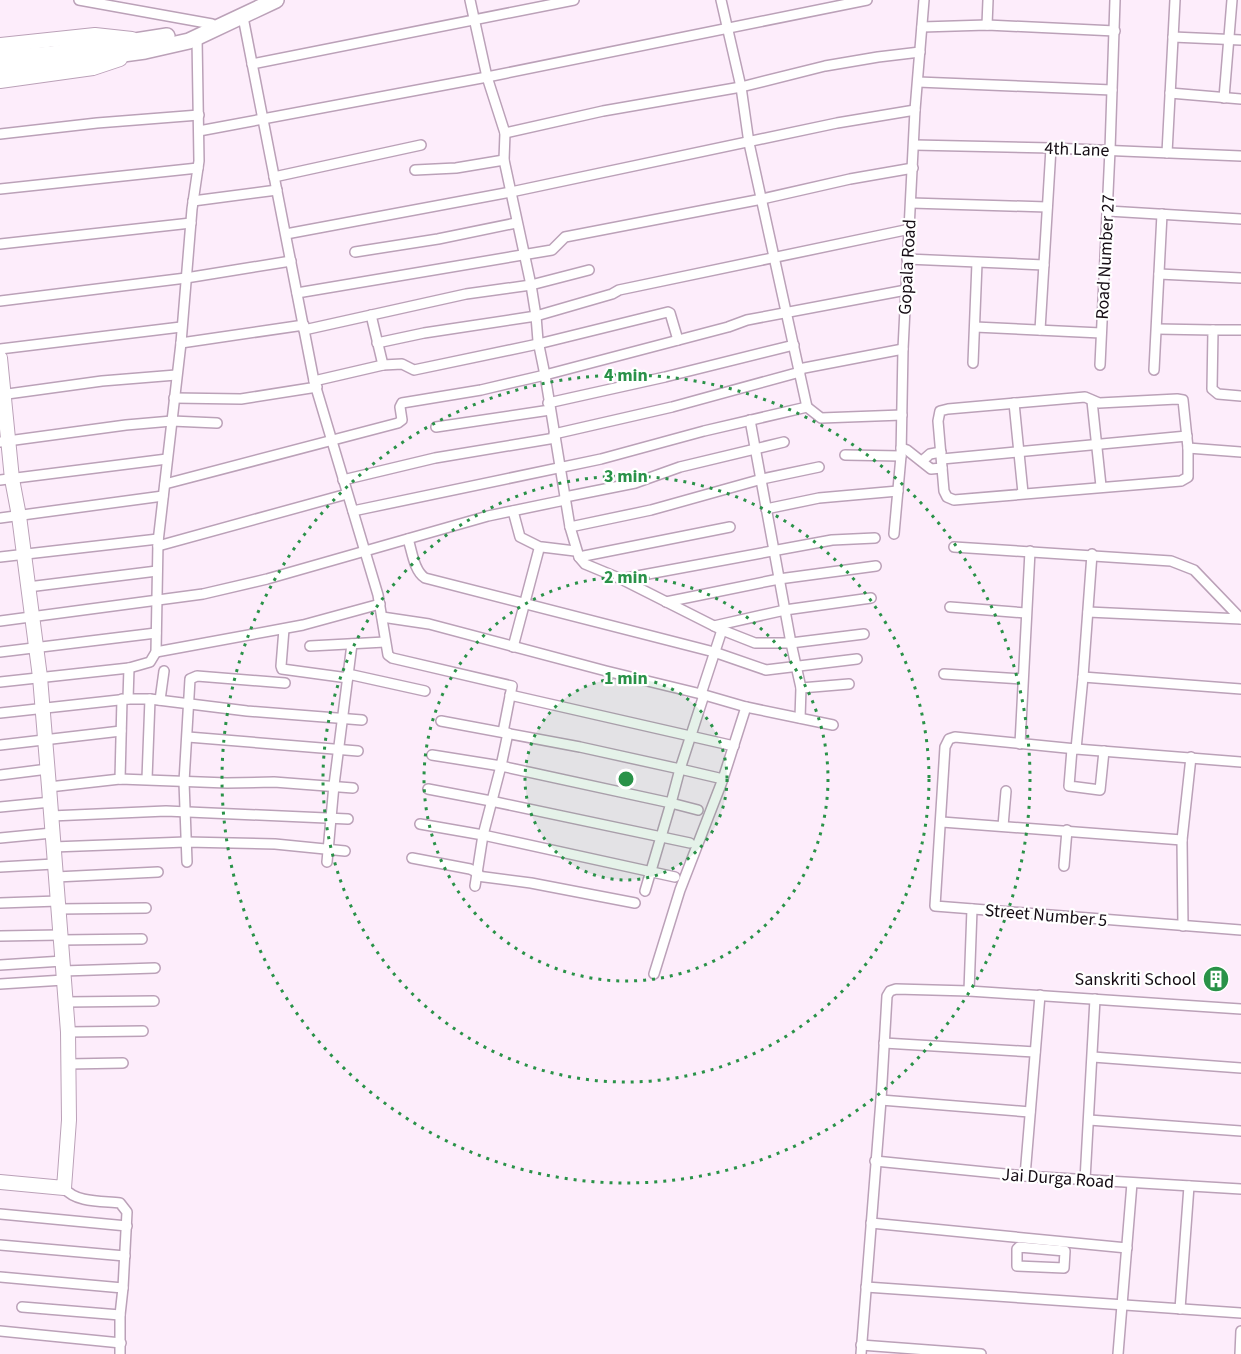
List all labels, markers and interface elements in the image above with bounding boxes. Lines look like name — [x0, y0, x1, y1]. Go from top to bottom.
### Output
street label: 4th Lane — [1044, 136, 1110, 163]
street label: Road Number 27 — [1090, 194, 1121, 320]
street label: Gopala Road — [893, 219, 922, 315]
text: 4 min — [604, 363, 648, 388]
text: 3 min — [604, 464, 648, 489]
text: 2 min — [604, 565, 648, 590]
text: 1 min — [604, 666, 648, 691]
centre of rings — [616, 769, 636, 789]
street label: Street Number 5 — [984, 898, 1108, 933]
building icon: Sanskriti School — [1201, 964, 1231, 994]
place label: Sanskriti School — [1075, 967, 1196, 992]
street label: Jai Durga Road — [1001, 1162, 1115, 1195]

